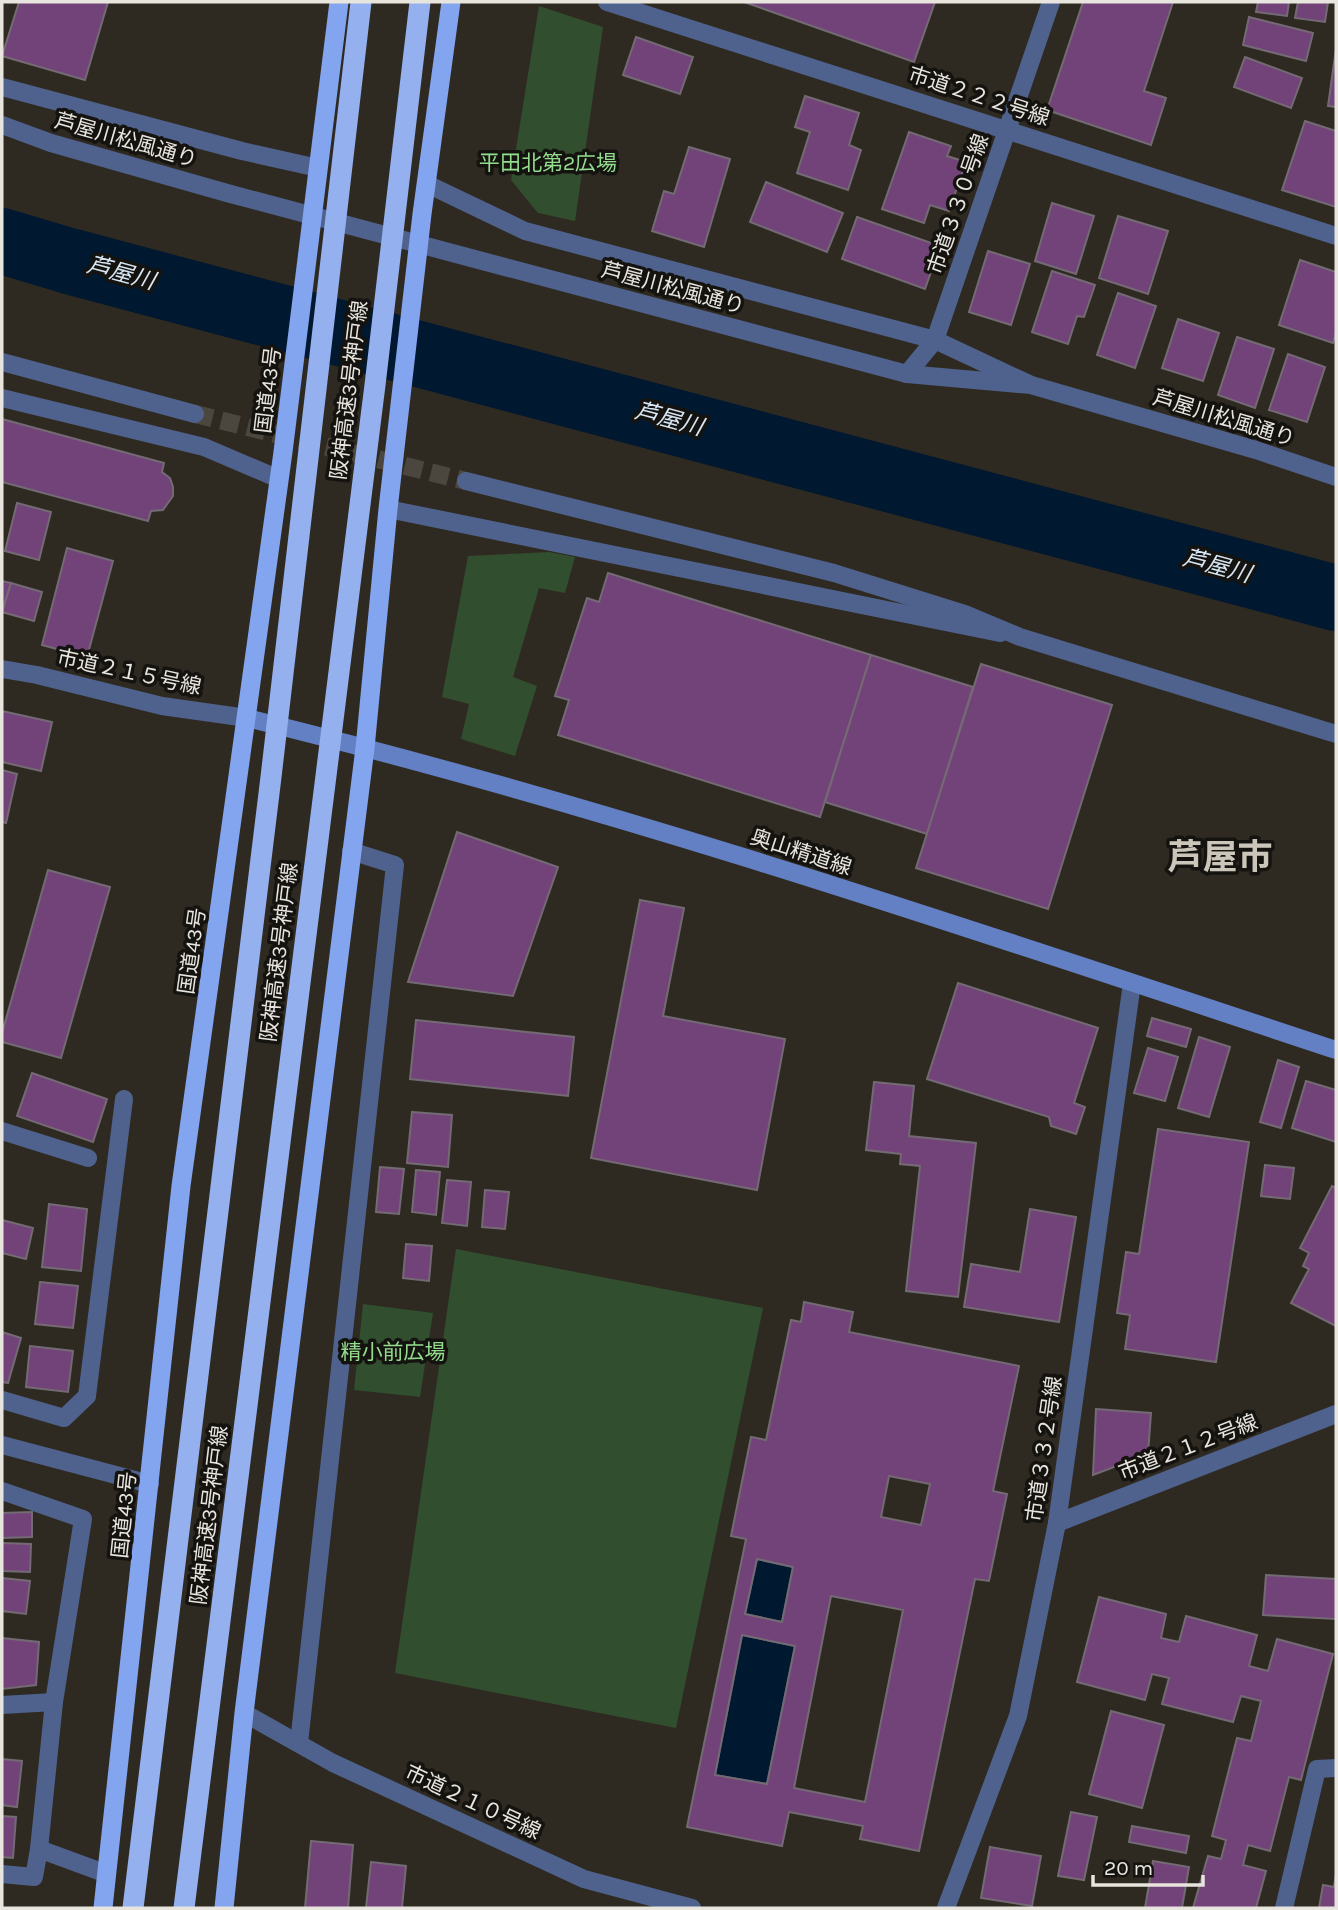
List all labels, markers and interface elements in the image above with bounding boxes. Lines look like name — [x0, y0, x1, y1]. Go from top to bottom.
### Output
street label: 市道２２２号線 — [905, 62, 1053, 130]
street label: 芦屋川松風通り — [52, 108, 200, 172]
street label: 市道３３０号線 — [923, 131, 993, 277]
park label: 平田北第2広場 — [479, 151, 617, 175]
water label: 芦屋川 — [84, 251, 161, 296]
street label: 芦屋川松風通り — [599, 257, 747, 319]
street label: 阪神高速3号神戸線 — [326, 299, 372, 481]
street label: 国道43号 — [251, 345, 285, 435]
street label: 芦屋川松風通り — [1150, 385, 1298, 451]
water label: 芦屋川 — [632, 397, 709, 442]
water label: 芦屋川 — [1180, 544, 1257, 589]
street label: 市道２１５号線 — [55, 645, 203, 699]
street label: 奥山精道線 — [747, 824, 855, 880]
district label: 芦屋市 — [1167, 837, 1273, 878]
street label: 阪神高速3号神戸線 — [256, 861, 302, 1043]
street label: 国道43号 — [174, 906, 210, 996]
park label: 精小前広場 — [341, 1340, 446, 1364]
street label: 市道３３２号線 — [1022, 1375, 1066, 1523]
street label: 市道２１２号線 — [1115, 1409, 1261, 1485]
street label: 阪神高速3号神戸線 — [186, 1424, 232, 1606]
street label: 国道43号 — [108, 1470, 140, 1560]
street label: 市道２１０号線 — [401, 1760, 545, 1844]
scale bar — [1093, 1843, 1203, 1887]
text: 20 m — [1104, 1856, 1153, 1880]

